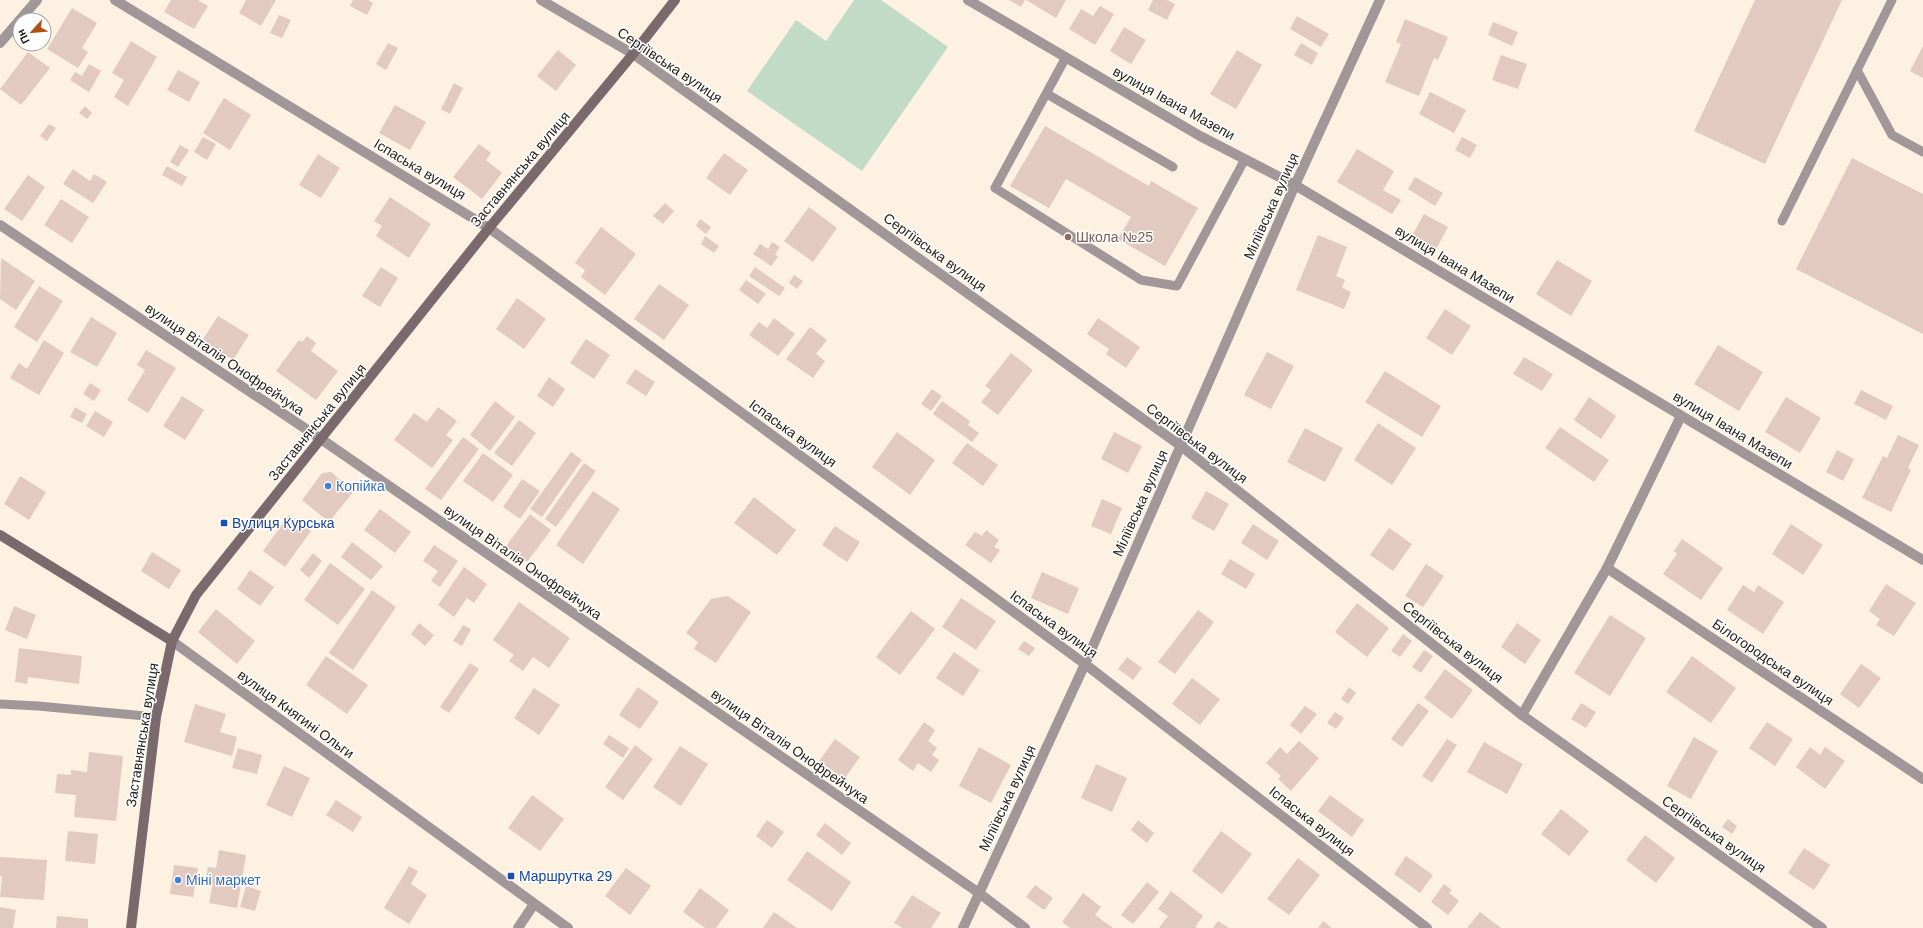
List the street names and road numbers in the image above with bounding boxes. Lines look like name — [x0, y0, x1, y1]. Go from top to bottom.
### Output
street label: Сергіївська вулиця — [615, 24, 725, 106]
street label: вулиця Івана Мазепи — [1110, 63, 1238, 143]
street label: Заставнянська вулиця — [467, 108, 573, 230]
street label: Іспаська вулиця — [371, 135, 469, 203]
street label: Міліївська вулиця — [1240, 150, 1302, 262]
street label: Сергіївська вулиця — [881, 209, 989, 295]
street label: вулиця Івана Мазепи — [1392, 222, 1518, 306]
street label: вулиця Віталія Онофрейчука — [142, 300, 308, 418]
street label: Заставнянська вулиця — [265, 360, 369, 484]
street label: вулиця Івана Мазепи — [1670, 388, 1796, 472]
street label: Іспаська вулиця — [746, 396, 840, 470]
street label: Сергіївська вулиця — [1143, 400, 1251, 486]
street label: Міліївська вулиця — [1109, 447, 1171, 559]
street label: вулиця Віталія Онофрейчука — [441, 501, 605, 623]
street label: Іспаська вулиця — [1007, 587, 1101, 661]
street label: Сергіївська вулиця — [1400, 598, 1506, 686]
street label: Білогородська вулиця — [1710, 616, 1836, 708]
street label: Заставнянська вулиця — [123, 662, 161, 808]
street label: вулиця Княгині Ольги — [235, 667, 357, 761]
street label: вулиця Віталія Онофрейчука — [708, 685, 872, 807]
street label: Міліївська вулиця — [975, 742, 1039, 854]
street label: Іспаська вулиця — [1266, 783, 1358, 859]
street label: Сергіївська вулиця — [1659, 792, 1769, 876]

